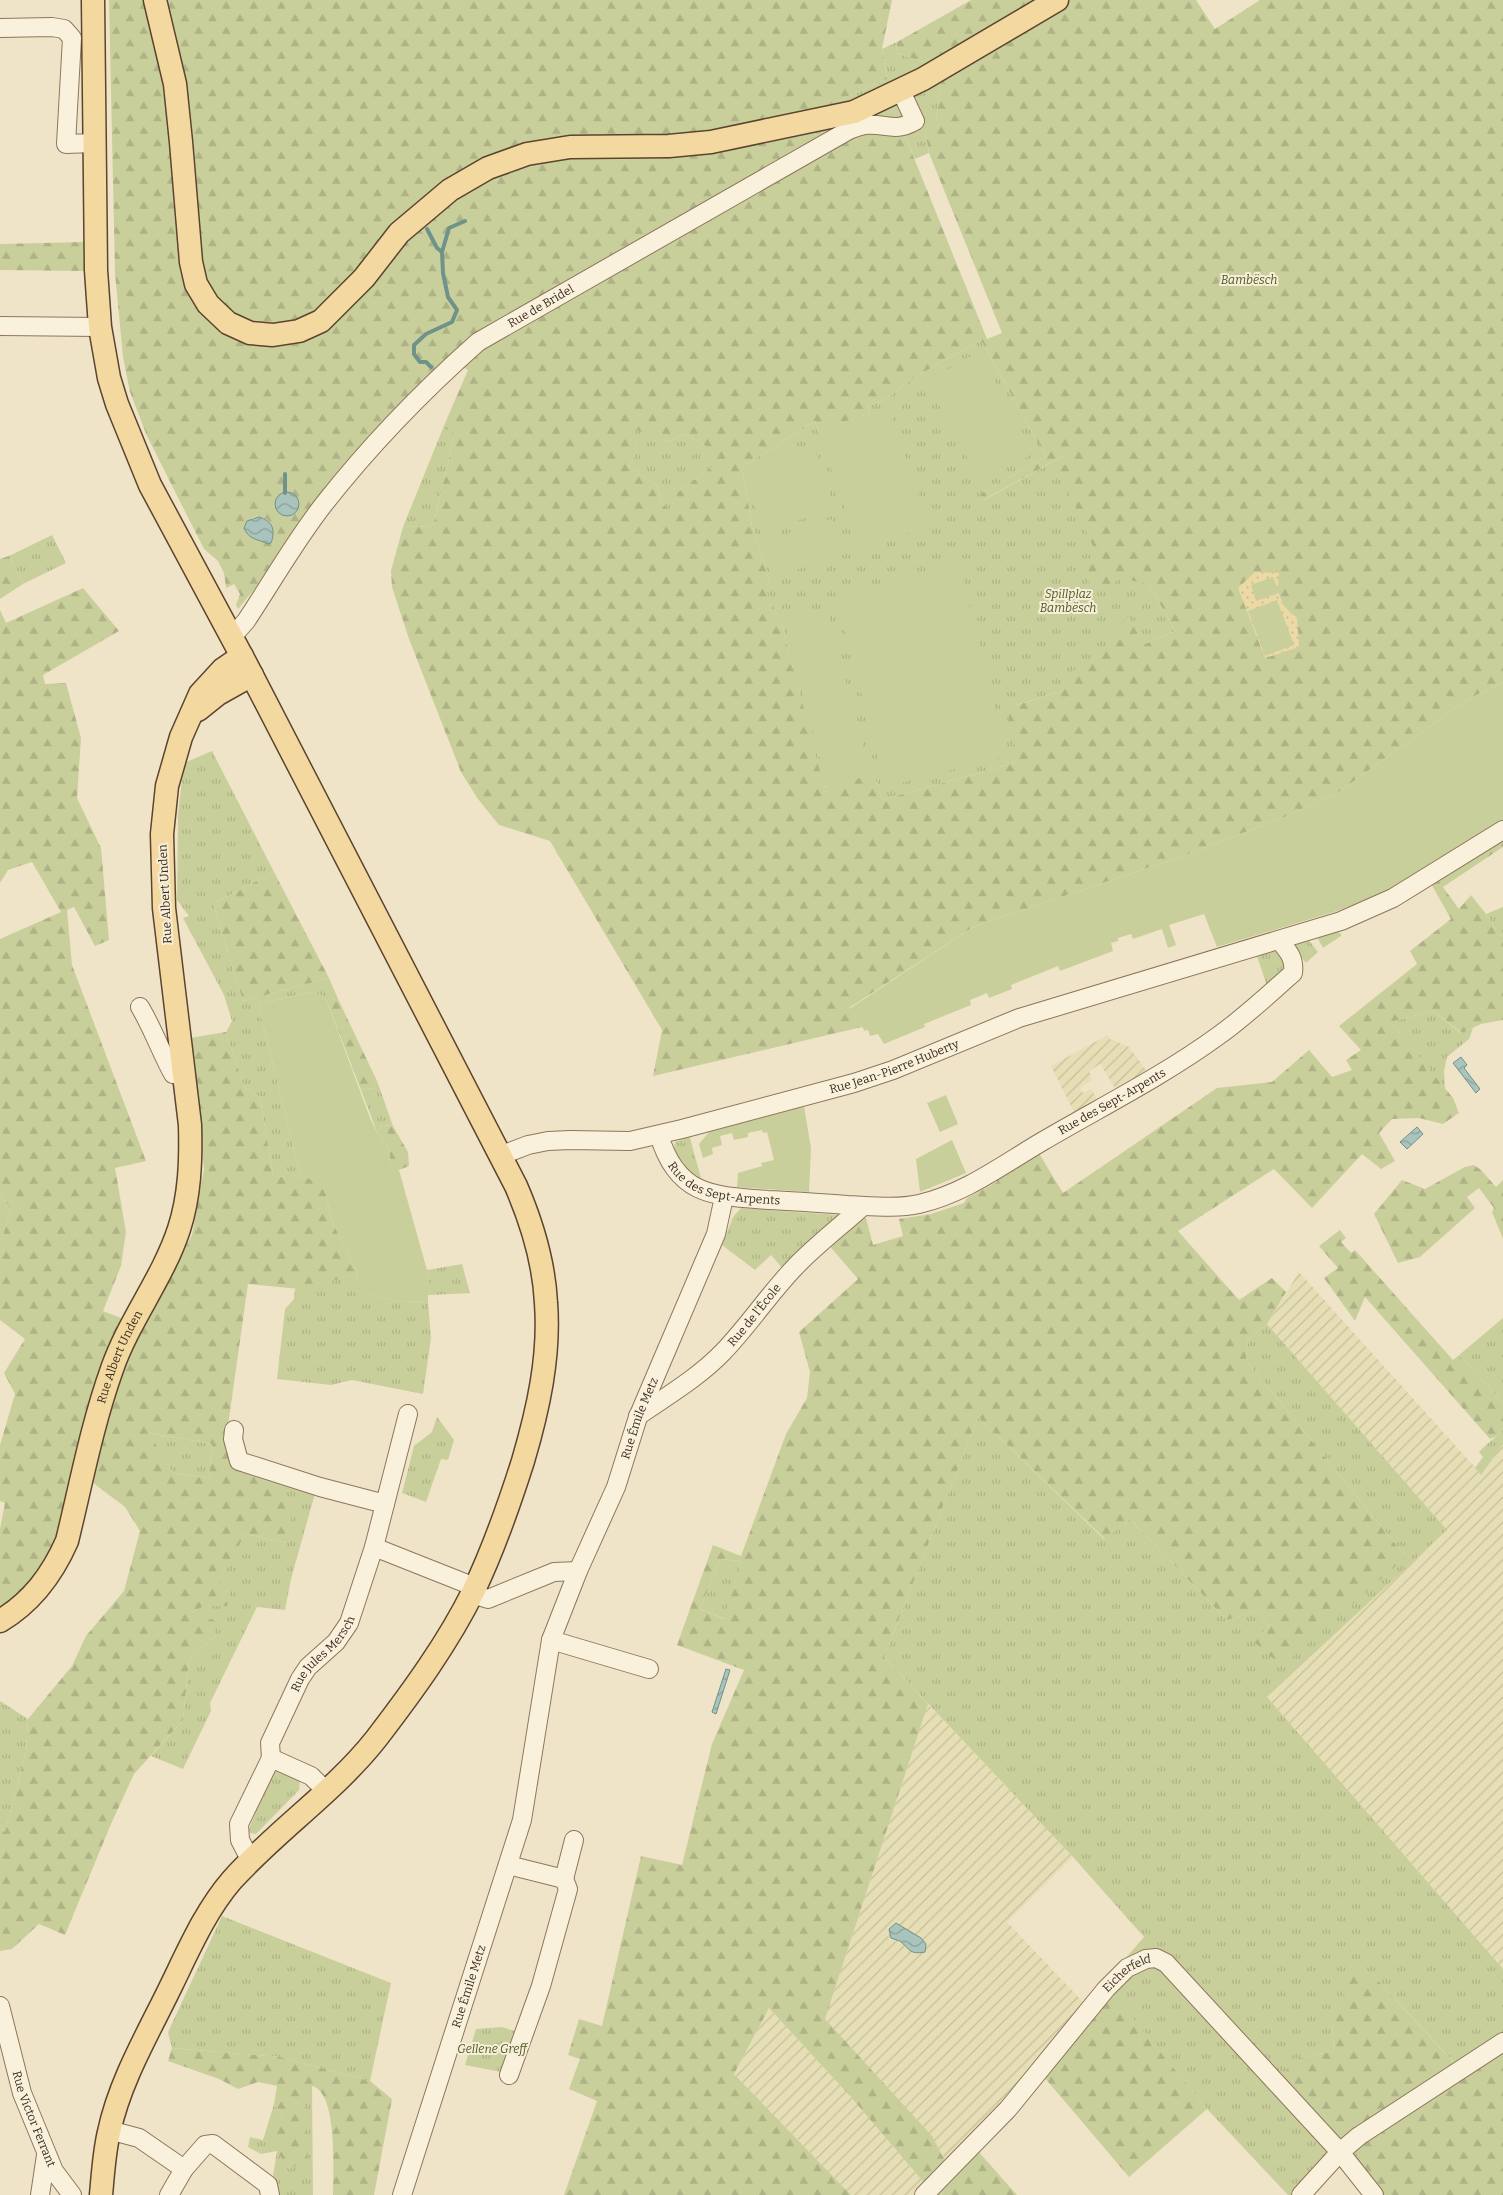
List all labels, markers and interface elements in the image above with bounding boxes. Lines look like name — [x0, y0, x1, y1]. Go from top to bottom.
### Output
park label: Bambësch — [1221, 273, 1277, 287]
street label: Rue de Bridel — [505, 282, 577, 330]
park label: Spillplaz Bambësch — [1040, 587, 1096, 615]
street label: Rue Albert Unden — [155, 844, 175, 944]
street label: Rue Jean-Pierre Huberty — [828, 1036, 962, 1096]
street label: Rue des Sept-Arpents — [1056, 1065, 1168, 1138]
street label: Rue des Sept-Arpents — [665, 1159, 781, 1208]
street label: Rue de l'École — [725, 1281, 784, 1349]
street label: Rue Albert Unden — [94, 1308, 145, 1405]
street label: Rue Émile Metz — [618, 1375, 661, 1461]
street label: Rue Jules Mersch — [288, 1614, 358, 1694]
street label: Rue Émile Metz — [449, 1943, 489, 2030]
street label: Eicherfeld — [1100, 1952, 1151, 1995]
park label: Gellene Greff — [457, 2042, 528, 2056]
street label: Rue Victor Ferrant — [10, 2069, 59, 2169]

